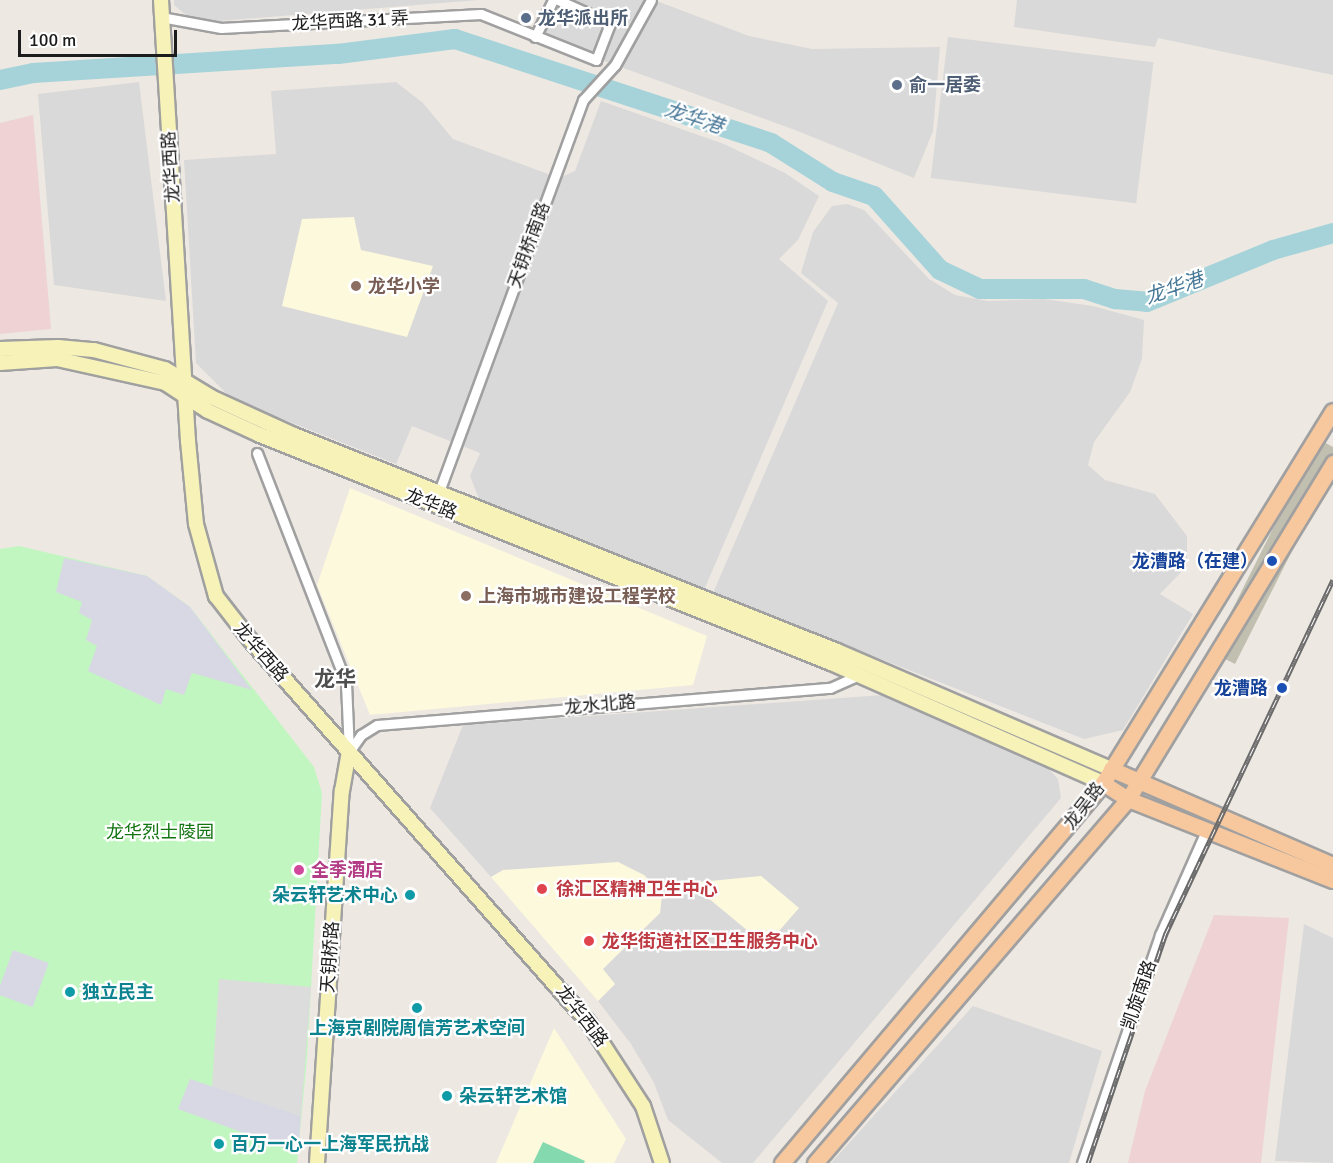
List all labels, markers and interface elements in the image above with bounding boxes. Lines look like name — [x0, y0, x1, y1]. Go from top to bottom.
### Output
street label: 龙华西路 31 弄 — [291, 7, 409, 35]
place label: 龙华派出所 — [538, 7, 628, 29]
marker: 龙华派出所 — [519, 11, 533, 25]
scale bar — [21, 18, 180, 56]
text: 100 m — [29, 29, 76, 51]
place label: 俞一居委 — [909, 74, 981, 96]
marker: 俞一居委 — [890, 78, 904, 92]
water label: 龙华港 — [662, 97, 726, 139]
street label: 龙华西路 — [158, 130, 184, 204]
street label: 天钥桥南路 — [503, 199, 555, 291]
water label: 龙华港 — [1142, 267, 1206, 309]
place label: 龙华小学 — [368, 275, 440, 297]
marker: 龙华小学 — [349, 279, 363, 293]
street label: 龙华路 — [402, 484, 460, 524]
place label: 龙漕路（在建） — [1132, 550, 1258, 572]
marker: 龙漕路（在建） — [1263, 552, 1281, 570]
place label: 上海市城市建设工程学校 — [478, 585, 676, 607]
marker: 上海市城市建设工程学校 — [459, 589, 473, 603]
street label: 龙华西路 — [229, 618, 293, 686]
district label: 龙华 — [314, 666, 356, 692]
place label: 龙漕路 — [1214, 677, 1268, 699]
marker: 龙漕路 — [1273, 679, 1291, 697]
street label: 龙水北路 — [563, 691, 637, 719]
street label: 龙吴路 — [1059, 778, 1109, 834]
park label: 龙华烈士陵园 — [106, 821, 214, 843]
place label: 全季酒店 — [311, 859, 383, 881]
marker: 全季酒店 — [292, 863, 306, 877]
place label: 徐汇区精神卫生中心 — [556, 878, 718, 900]
marker: 徐汇区精神卫生中心 — [533, 880, 551, 898]
place label: 朵云轩艺术中心 — [272, 884, 398, 906]
marker: 朵云轩艺术中心 — [403, 888, 417, 902]
street label: 天钥桥路 — [317, 920, 343, 994]
place label: 龙华街道社区卫生服务中心 — [602, 930, 818, 952]
marker: 龙华街道社区卫生服务中心 — [580, 932, 598, 950]
street label: 凯旋南路 — [1117, 957, 1161, 1033]
place label: 独立民主 — [82, 981, 154, 1003]
street label: 龙华西路 — [551, 981, 613, 1051]
marker: 独立民主 — [63, 985, 77, 999]
marker: 上海京剧院周信芳艺术空间 — [410, 1001, 424, 1015]
place label: 上海京剧院周信芳艺术空间 — [309, 1017, 525, 1039]
place label: 朵云轩艺术馆 — [459, 1085, 567, 1107]
marker: 朵云轩艺术馆 — [440, 1089, 454, 1103]
place label: 百万一心一上海军民抗战 — [231, 1133, 429, 1155]
marker: 百万一心一上海军民抗战 — [212, 1137, 226, 1151]

